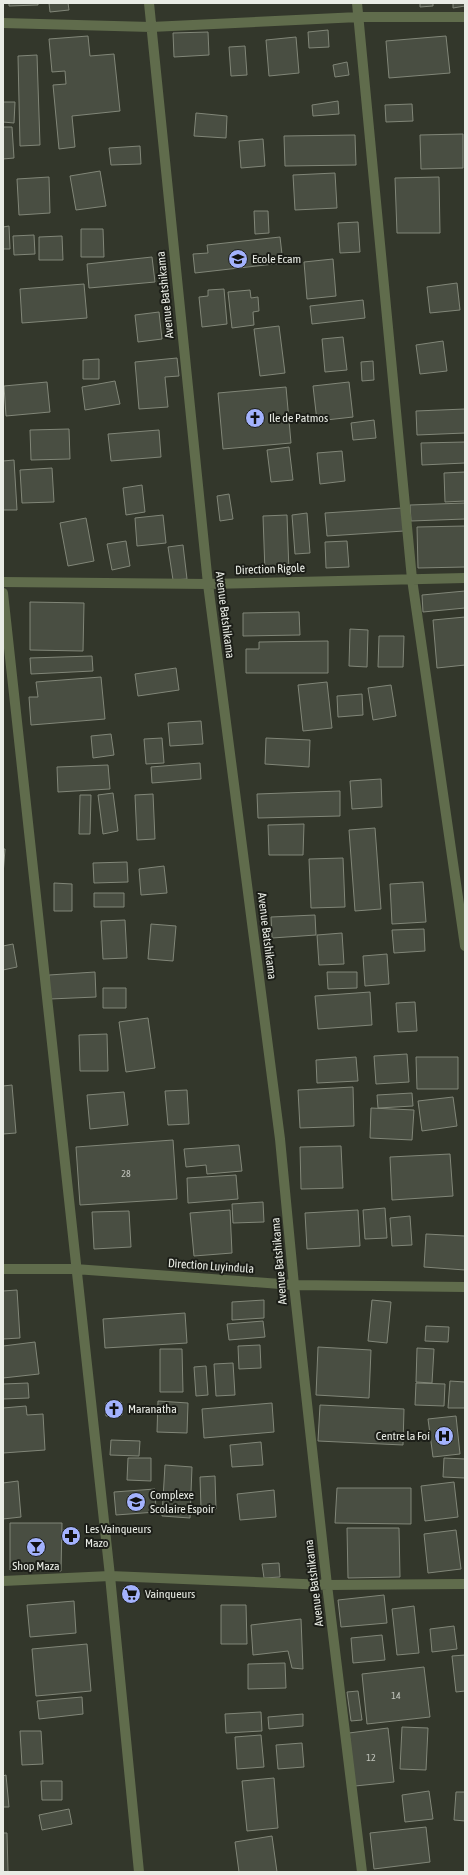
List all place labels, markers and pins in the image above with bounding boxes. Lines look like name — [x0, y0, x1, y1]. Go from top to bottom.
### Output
school or university icon: Ecole Ecam — [227, 248, 249, 270]
place label: Ecole Ecam — [252, 252, 301, 266]
church icon: Ile de Patmos — [244, 407, 266, 429]
place label: Ile de Patmos — [269, 411, 328, 425]
church icon: Maranatha — [103, 1398, 125, 1420]
place label: Maranatha — [128, 1402, 177, 1416]
hospital icon: Centre la Foi — [433, 1425, 455, 1447]
place label: Centre la Foi — [376, 1429, 430, 1443]
place label: Complexe Scolaire Espoir — [150, 1488, 215, 1516]
school or university icon: Complexe Scolaire Espoir — [125, 1491, 147, 1513]
place label: Les Vainqueurs Mazo — [85, 1522, 151, 1550]
pharmacy icon: Les Vainqueurs Mazo — [60, 1525, 82, 1547]
bar icon: Shop Maza — [25, 1536, 47, 1558]
place label: Shop Maza — [12, 1559, 60, 1573]
supermarket icon: Vainqueurs — [120, 1583, 142, 1605]
place label: Vainqueurs — [145, 1587, 195, 1601]

